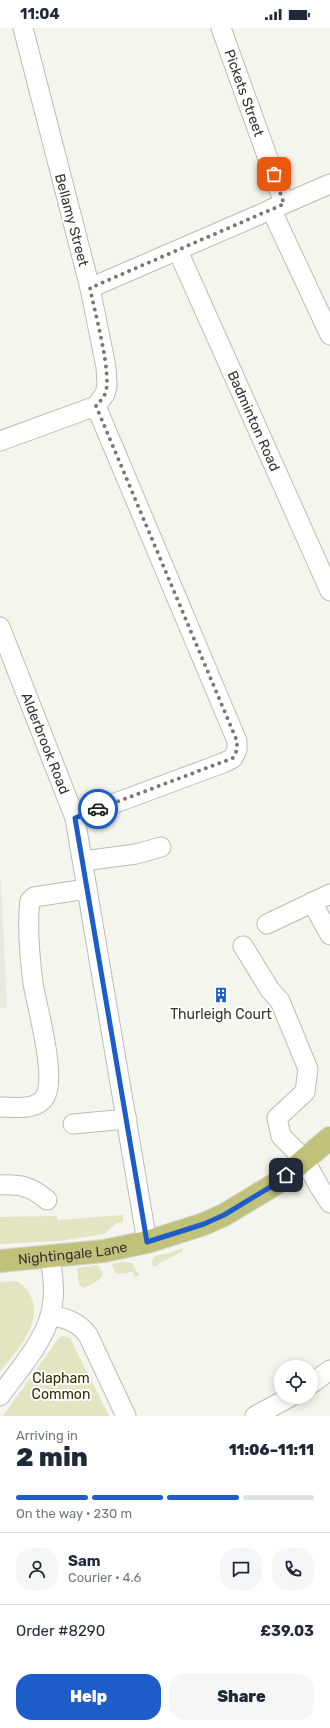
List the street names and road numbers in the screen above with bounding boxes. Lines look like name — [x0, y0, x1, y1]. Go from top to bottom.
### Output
street label: Pickets Street — [220, 47, 268, 139]
street label: Bellamy Street — [51, 172, 92, 269]
street label: Badminton Road — [224, 368, 283, 474]
street label: Alderbrook Road — [18, 690, 73, 797]
street label: Nightingale Lane — [17, 1238, 129, 1268]

